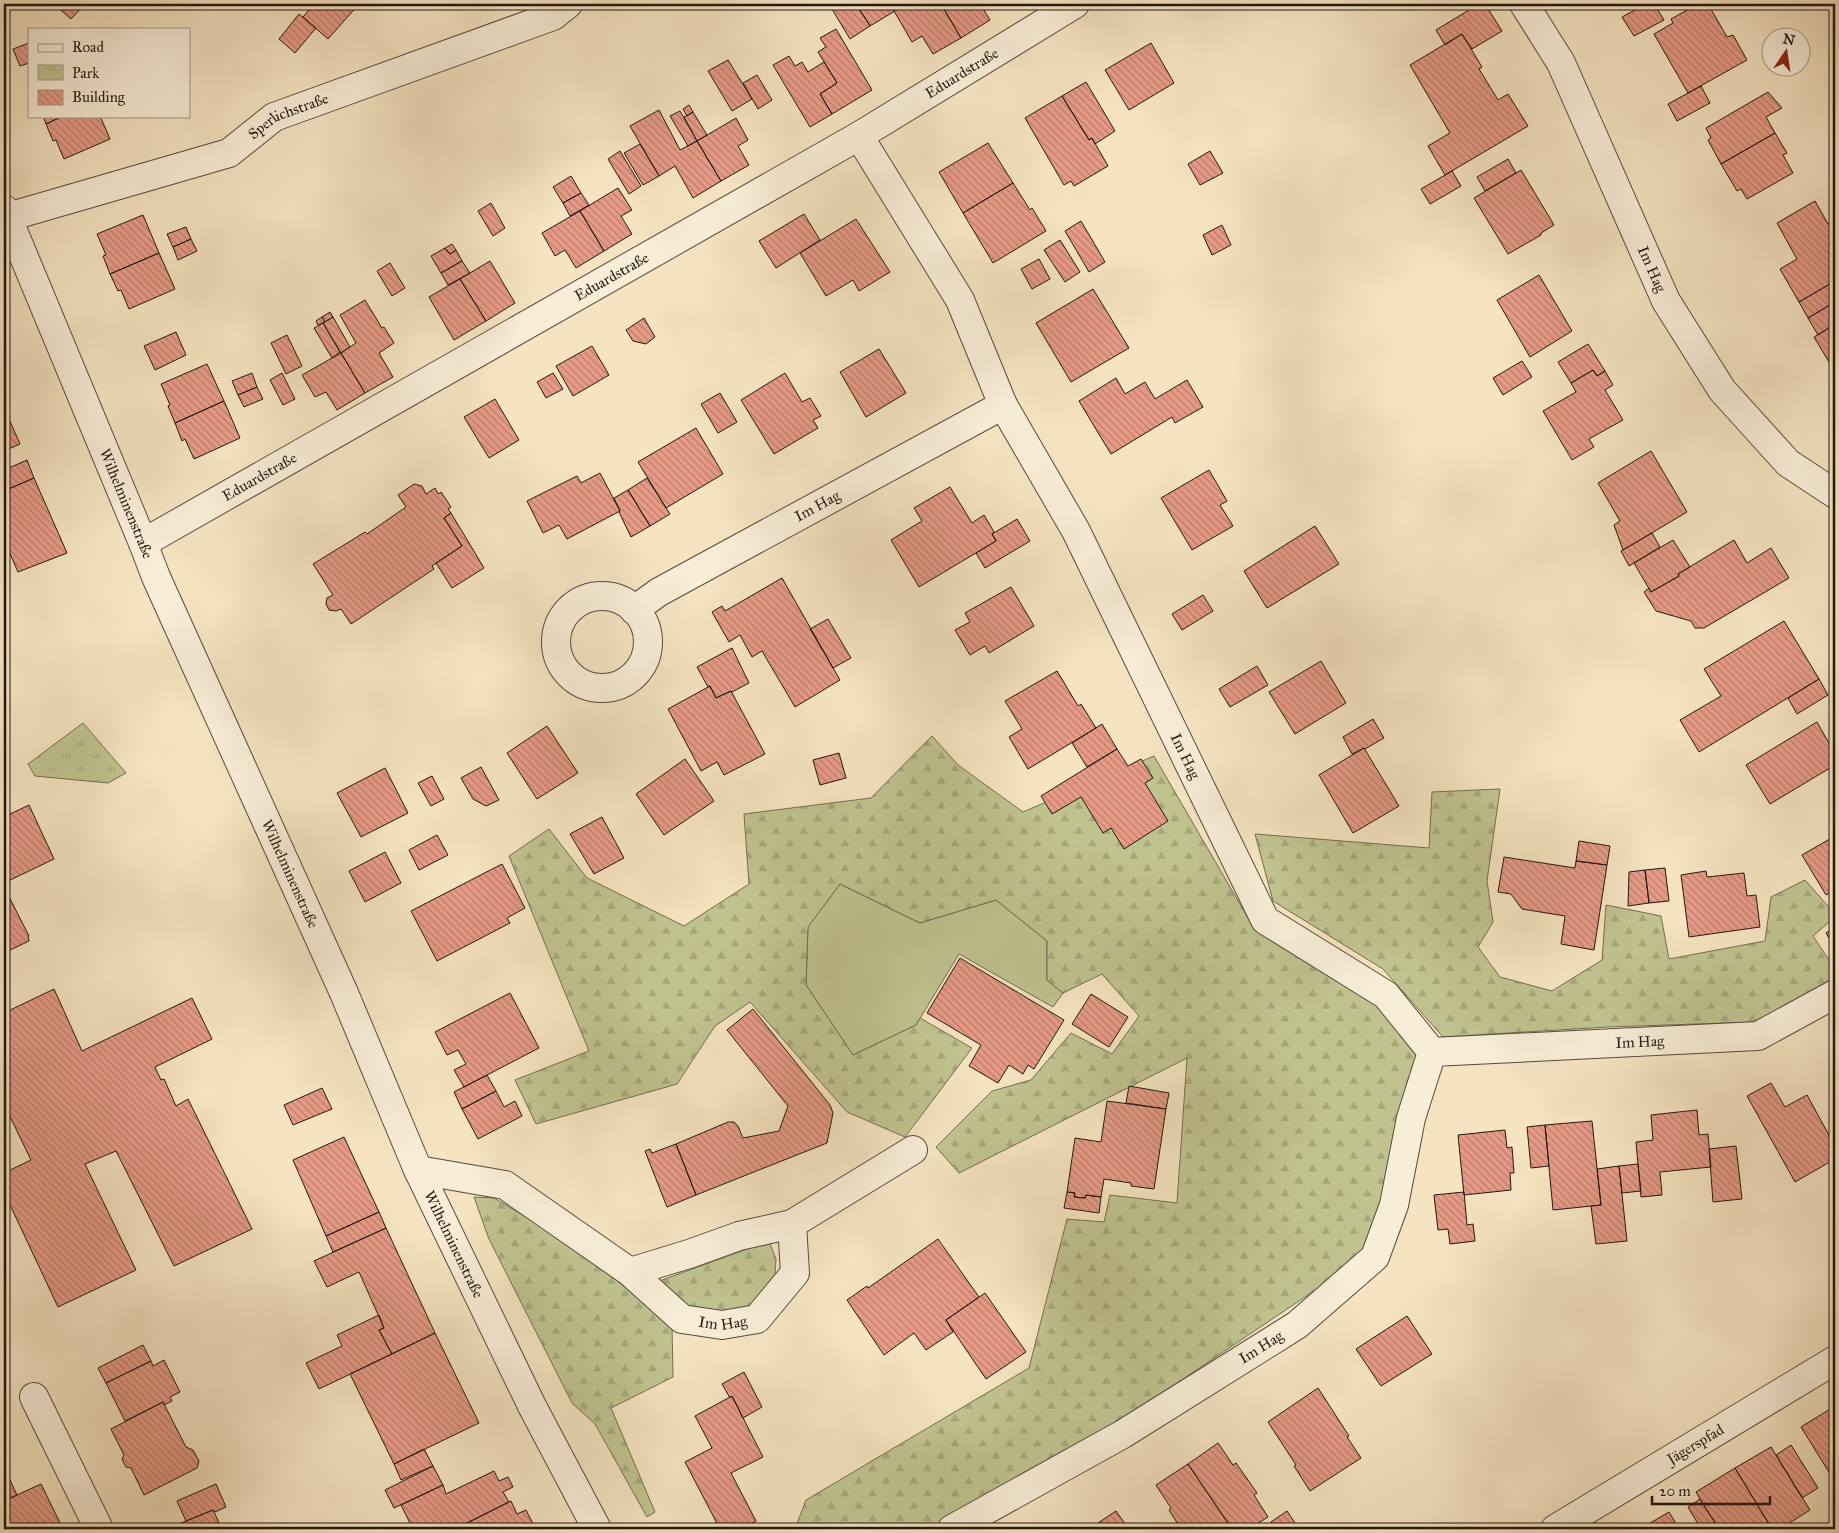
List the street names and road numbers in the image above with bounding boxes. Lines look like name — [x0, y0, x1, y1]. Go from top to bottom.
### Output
street label: Eduardstraße — [922, 44, 1002, 102]
street label: Sperlichstraße — [245, 89, 331, 143]
street label: Im Hag — [1634, 243, 1670, 296]
street label: Eduardstraße — [571, 248, 652, 305]
street label: Wilhelminenstraße — [96, 446, 157, 561]
street label: Eduardstraße — [219, 449, 300, 505]
street label: Im Hag — [792, 486, 844, 525]
street label: Im Hag — [1167, 730, 1205, 783]
street label: Wilhelminenstraße — [258, 817, 322, 931]
street label: Im Hag — [1615, 1032, 1665, 1052]
street label: Wilhelminenstraße — [420, 1188, 487, 1301]
street label: Im Hag — [697, 1312, 749, 1334]
street label: Im Hag — [1236, 1326, 1287, 1368]
street label: Jägerspfad — [1662, 1420, 1727, 1470]

